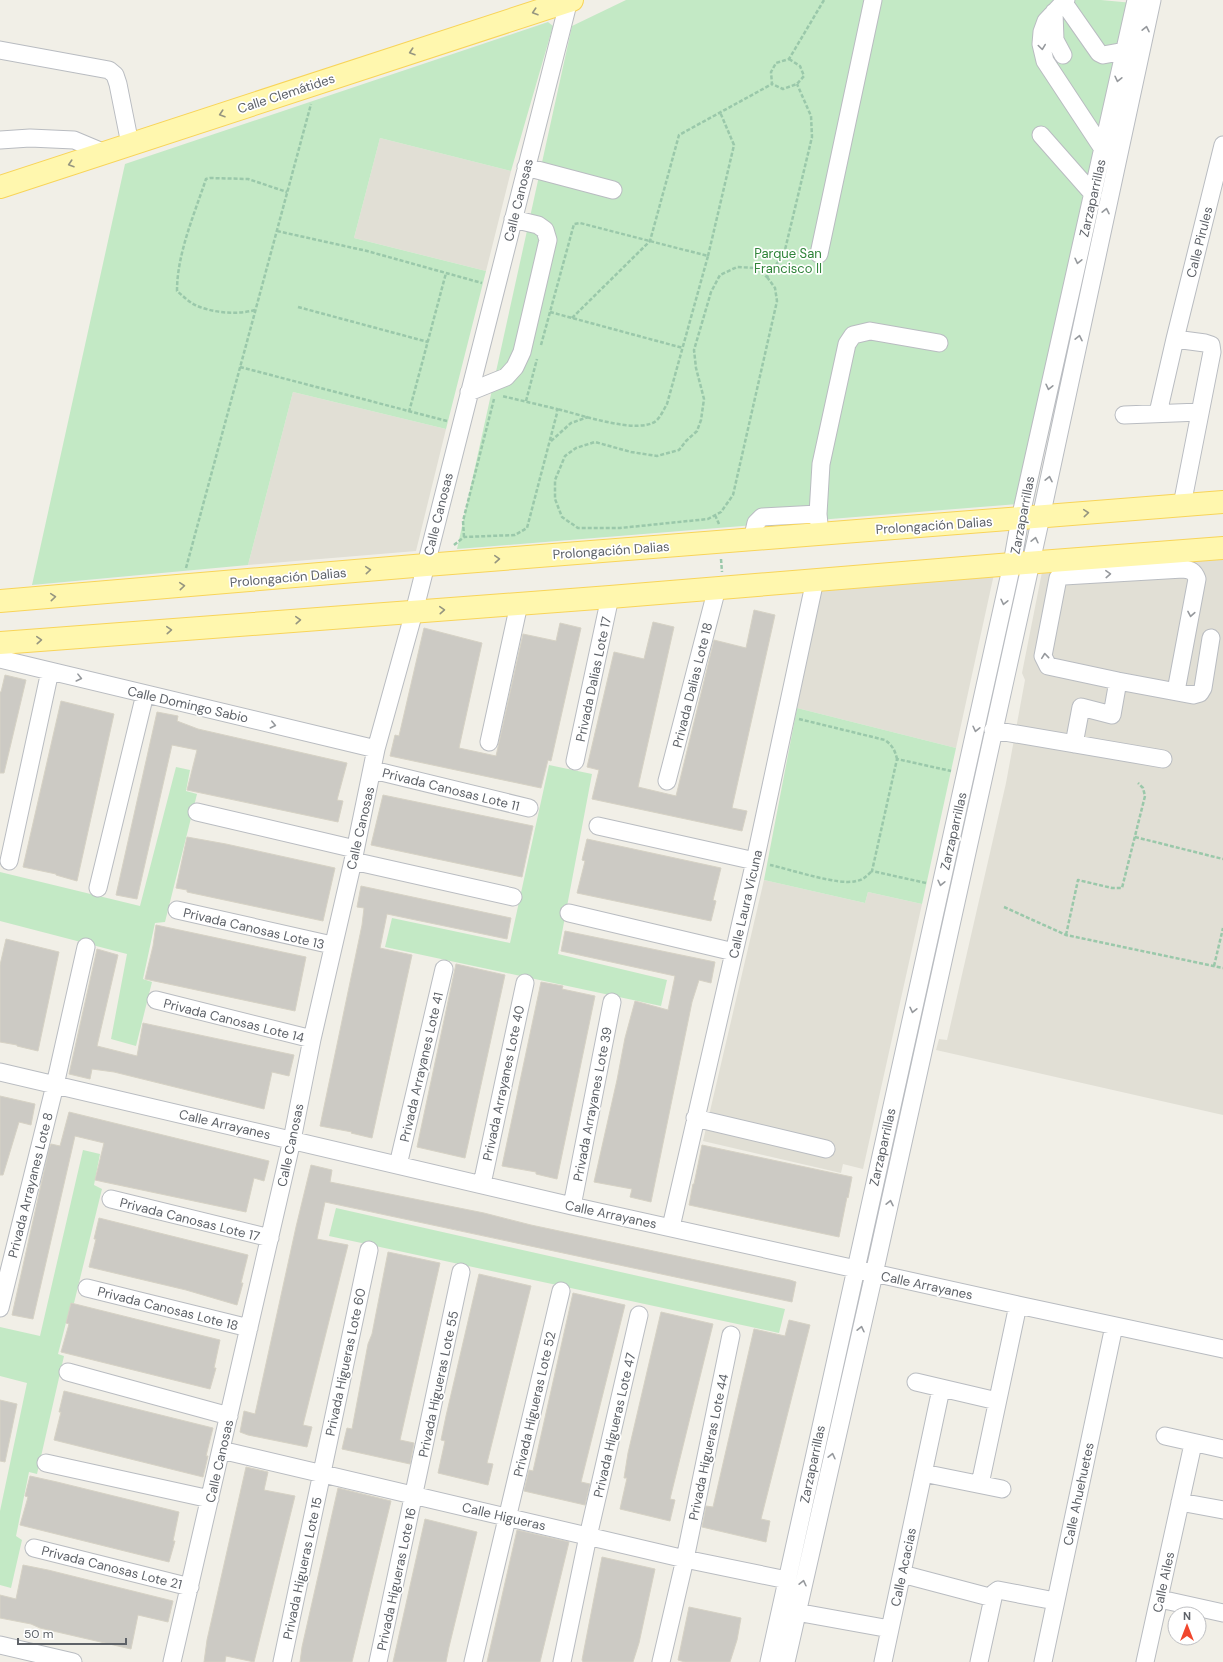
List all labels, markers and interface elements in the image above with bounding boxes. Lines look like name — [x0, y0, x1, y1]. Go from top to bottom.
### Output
one-way arrow — [532, 7, 539, 16]
one-way arrow — [1141, 26, 1149, 32]
one-way arrow — [1037, 44, 1046, 50]
one-way arrow — [408, 48, 415, 56]
street label: Calle Clemátides — [235, 70, 337, 117]
one-way arrow — [1115, 76, 1123, 82]
one-way arrow — [218, 110, 225, 118]
street label: Calle Canosas — [500, 157, 537, 243]
street label: Zarzaparrillas — [1075, 158, 1110, 239]
one-way arrow — [68, 159, 75, 167]
street label: Calle Pirules — [1182, 205, 1217, 279]
one-way arrow — [1102, 208, 1110, 214]
park label: Parque San Francisco II — [754, 245, 822, 277]
one-way arrow — [1074, 257, 1082, 264]
one-way arrow — [1075, 335, 1083, 341]
one-way arrow — [1046, 384, 1054, 391]
street label: Calle Canosas — [420, 471, 457, 557]
street label: Zarzaparrillas — [1007, 475, 1038, 556]
one-way arrow — [1044, 476, 1052, 482]
one-way arrow — [1083, 509, 1089, 518]
street label: Prolongación Dalias — [875, 513, 993, 538]
one-way arrow — [1031, 537, 1039, 543]
street label: Prolongación Dalias — [552, 538, 670, 563]
one-way arrow — [494, 555, 500, 564]
street label: Prolongación Dalias — [229, 564, 347, 591]
one-way arrow — [365, 565, 371, 574]
one-way arrow — [1105, 569, 1111, 578]
one-way arrow — [179, 581, 185, 590]
one-way arrow — [50, 593, 56, 602]
one-way arrow — [1000, 599, 1008, 605]
one-way arrow — [439, 605, 445, 614]
one-way arrow — [1187, 611, 1195, 617]
street label: Privada Dalias Lote 17 — [572, 615, 615, 743]
one-way arrow — [295, 616, 301, 625]
street label: Privada Dalias Lote 18 — [669, 621, 716, 750]
one-way arrow — [166, 626, 172, 635]
one-way arrow — [36, 635, 42, 644]
one-way arrow — [1041, 653, 1050, 660]
one-way arrow — [75, 673, 82, 682]
street label: Calle Domingo Sabio — [126, 682, 250, 727]
one-way arrow — [270, 720, 276, 728]
one-way arrow — [972, 726, 980, 732]
street label: Privada Canosas Lote 11 — [381, 764, 521, 815]
street label: Calle Canosas — [343, 785, 378, 871]
street label: Zarzaparrillas — [936, 791, 971, 872]
street label: Calle Laura Vicuna — [725, 848, 766, 960]
one-way arrow — [938, 880, 946, 886]
street label: Privada Canosas Lote 13 — [182, 904, 326, 953]
street label: Privada Arrayanes Lote 41 — [396, 990, 447, 1144]
street label: Privada Canosas Lote 14 — [162, 995, 306, 1046]
street label: Privada Arrayanes Lote 40 — [479, 1004, 528, 1162]
one-way arrow — [909, 1007, 917, 1013]
street label: Privada Arrayanes Lote 39 — [569, 1025, 616, 1183]
street label: Calle Canosas — [273, 1102, 308, 1188]
street label: Calle Arrayanes — [177, 1106, 272, 1143]
street label: Zarzaparrillas — [865, 1107, 900, 1188]
street label: Privada Arrayanes Lote 8 — [4, 1111, 57, 1260]
street label: Privada Canosas Lote 17 — [118, 1194, 262, 1245]
street label: Calle Arrayanes — [563, 1196, 658, 1233]
one-way arrow — [885, 1199, 893, 1206]
street label: Calle Arrayanes — [879, 1267, 974, 1304]
street label: Privada Canosas Lote 18 — [96, 1283, 240, 1334]
street label: Privada Higueras Lote 60 — [322, 1287, 369, 1437]
street label: Privada Higueras Lote 55 — [415, 1309, 462, 1459]
one-way arrow — [857, 1326, 865, 1333]
street label: Privada Higueras Lote 52 — [509, 1330, 559, 1478]
street label: Privada Higueras Lote 47 — [590, 1351, 639, 1499]
street label: Privada Higueras Lote 44 — [685, 1372, 732, 1522]
street label: Calle Canosas — [202, 1418, 237, 1504]
street label: Zarzaparrillas — [796, 1424, 829, 1505]
street label: Calle Ahuehuetes — [1059, 1441, 1098, 1547]
one-way arrow — [828, 1453, 836, 1459]
street label: Privada Higueras Lote 15 — [279, 1495, 326, 1641]
street label: Calle Higueras — [460, 1499, 547, 1534]
street label: Privada Higueras Lote 16 — [373, 1506, 420, 1652]
street label: Calle Acacias — [887, 1526, 920, 1608]
street label: Privada Canosas Lote 21 — [40, 1542, 184, 1593]
street label: Calle Ailes — [1149, 1550, 1178, 1614]
one-way arrow — [799, 1580, 807, 1586]
north arrow — [1167, 1606, 1207, 1646]
text: N — [1183, 1609, 1191, 1623]
scale bar — [18, 1620, 126, 1646]
text: 50 m — [24, 1626, 53, 1642]

